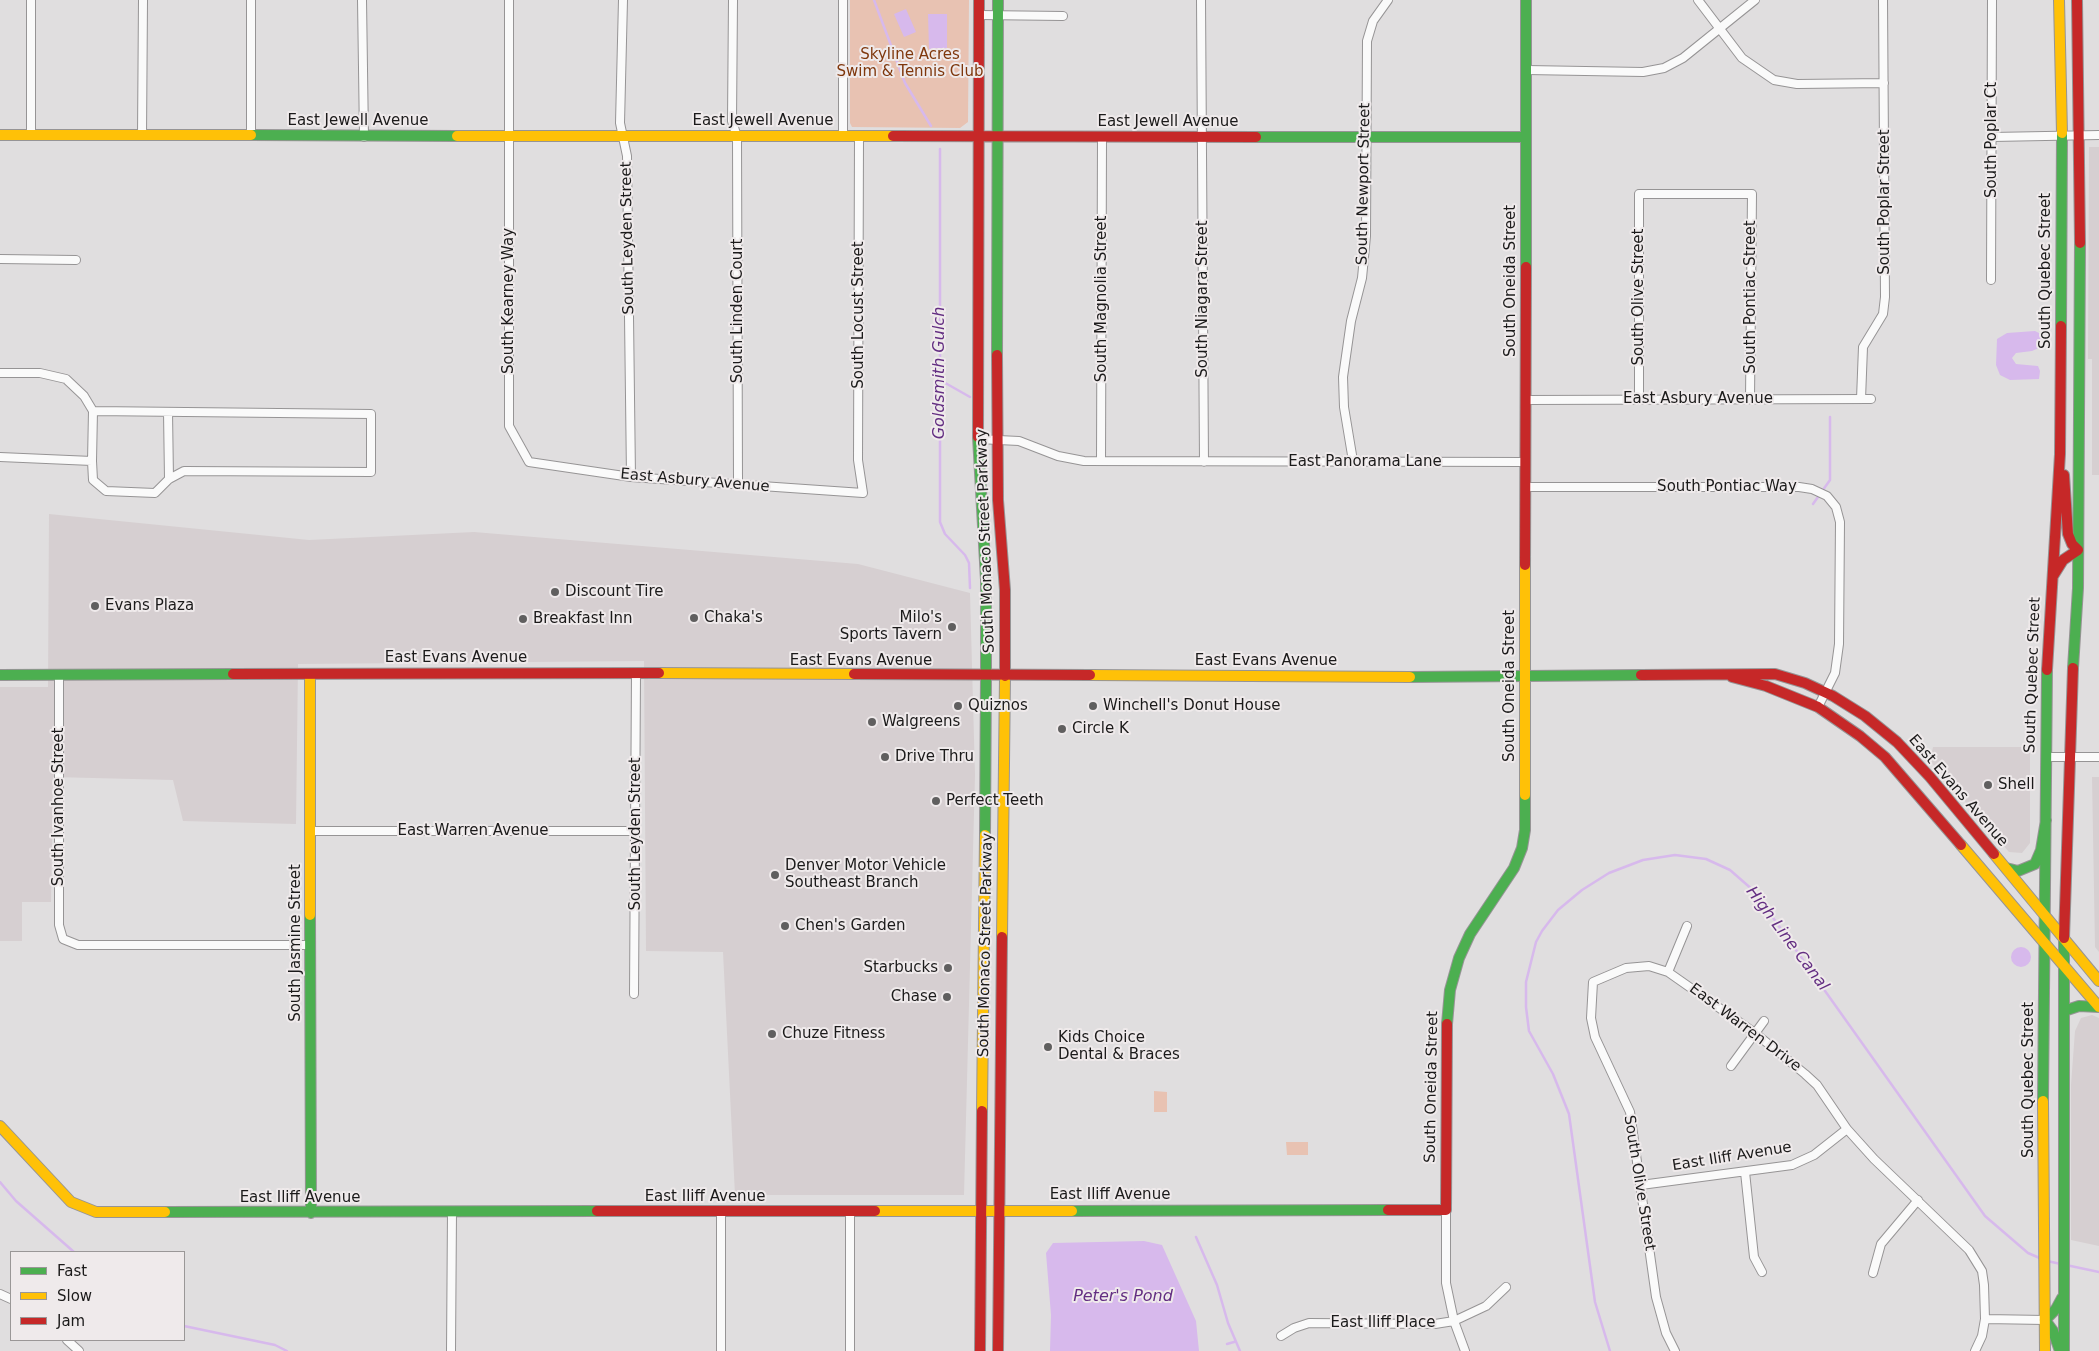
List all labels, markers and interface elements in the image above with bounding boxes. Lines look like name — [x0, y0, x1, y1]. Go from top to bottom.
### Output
park label: Skyline Acres Swim & Tennis Club — [836, 46, 984, 81]
street label: South Poplar Ct — [1983, 82, 2001, 198]
street label: South Newport Street — [1354, 103, 1374, 265]
street label: East Jewell Avenue — [287, 112, 429, 130]
street label: East Jewell Avenue — [692, 112, 834, 130]
street label: East Jewell Avenue — [1097, 113, 1239, 131]
street label: South Poplar Street — [1876, 129, 1894, 275]
street label: South Leyden Street — [618, 161, 638, 315]
street label: South Quebec Street — [2037, 193, 2055, 349]
street label: South Oneida Street — [1502, 205, 1520, 357]
street label: South Magnolia Street — [1093, 216, 1111, 382]
street label: South Niagara Street — [1194, 220, 1212, 378]
street label: South Pontiac Street — [1742, 220, 1760, 374]
street label: South Kearney Way — [500, 228, 518, 374]
street label: South Olive Street — [1630, 229, 1648, 365]
street label: South Linden Court — [729, 239, 747, 383]
street label: South Locust Street — [850, 241, 868, 389]
water label: Goldsmith Gulch — [930, 307, 950, 439]
street label: East Asbury Avenue — [1623, 390, 1773, 408]
street label: South Monaco Street Parkway — [973, 429, 999, 653]
street label: East Panorama Lane — [1288, 453, 1442, 471]
street label: East Asbury Avenue — [620, 466, 770, 496]
street label: South Pontiac Way — [1657, 478, 1797, 496]
place label: Discount Tire — [565, 583, 664, 601]
marker: Discount Tire — [549, 586, 561, 598]
place label: Evans Plaza — [105, 597, 194, 615]
street label: South Quebec Street — [2021, 597, 2045, 753]
marker: Evans Plaza — [89, 600, 101, 612]
place label: Chaka's — [704, 609, 763, 627]
place label: Milo's Sports Tavern — [840, 609, 942, 644]
place label: Breakfast Inn — [533, 610, 633, 628]
street label: South Oneida Street — [1501, 610, 1519, 762]
marker: Chaka's — [688, 612, 700, 624]
marker: Breakfast Inn — [517, 613, 529, 625]
marker: Milo's Sports Tavern — [946, 621, 958, 633]
street label: East Evans Avenue — [385, 649, 527, 667]
street label: East Evans Avenue — [790, 652, 932, 670]
street label: East Evans Avenue — [1195, 652, 1337, 670]
place label: Quiznos — [968, 697, 1028, 715]
place label: Winchell's Donut House — [1103, 697, 1281, 715]
marker: Quiznos — [952, 700, 964, 712]
marker: Winchell's Donut House — [1087, 700, 1099, 712]
place label: Walgreens — [882, 713, 960, 731]
marker: Walgreens — [866, 716, 878, 728]
place label: Circle K — [1072, 720, 1129, 738]
marker: Circle K — [1056, 723, 1068, 735]
street label: South Ivanhoe Street — [50, 728, 68, 886]
street label: East Evans Avenue — [1904, 731, 2012, 851]
place label: Drive Thru — [895, 748, 974, 766]
marker: Drive Thru — [879, 751, 891, 763]
street label: South Leyden Street — [627, 757, 645, 911]
place label: Shell — [1998, 776, 2035, 794]
marker: Shell — [1982, 779, 1994, 791]
place label: Perfect Teeth — [946, 792, 1044, 810]
marker: Perfect Teeth — [930, 795, 942, 807]
street label: East Warren Avenue — [397, 822, 549, 840]
street label: South Monaco Street Parkway — [975, 833, 997, 1057]
place label: Denver Motor Vehicle Southeast Branch — [785, 857, 946, 892]
street label: South Jasmine Street — [287, 864, 305, 1022]
marker: Denver Motor Vehicle Southeast Branch — [769, 869, 781, 881]
water label: High Line Canal — [1742, 883, 1832, 995]
place label: Chen's Garden — [795, 917, 905, 935]
marker: Chen's Garden — [779, 920, 791, 932]
place label: Starbucks — [863, 959, 938, 977]
marker: Starbucks — [942, 962, 954, 974]
street label: East Warren Drive — [1686, 980, 1804, 1076]
place label: Chase — [891, 988, 937, 1006]
marker: Chase — [941, 991, 953, 1003]
street label: South Quebec Street — [2020, 1002, 2038, 1158]
street label: South Oneida Street — [1422, 1011, 1442, 1163]
place label: Chuze Fitness — [782, 1025, 885, 1043]
marker: Chuze Fitness — [766, 1028, 778, 1040]
place label: Kids Choice Dental & Braces — [1058, 1029, 1180, 1064]
marker: Kids Choice Dental & Braces — [1042, 1041, 1054, 1053]
street label: South Olive Street — [1619, 1114, 1659, 1252]
street label: East Iliff Avenue — [1671, 1139, 1793, 1175]
street label: East Iliff Avenue — [1050, 1186, 1170, 1204]
street label: East Iliff Avenue — [645, 1188, 765, 1206]
street label: East Iliff Avenue — [240, 1189, 360, 1207]
legend — [10, 1251, 185, 1341]
text: Fast — [57, 1262, 87, 1280]
text: Slow — [57, 1287, 92, 1305]
water label: Peter's Pond — [1073, 1287, 1173, 1307]
text: Jam — [57, 1312, 85, 1330]
street label: East Iliff Place — [1331, 1314, 1435, 1332]

